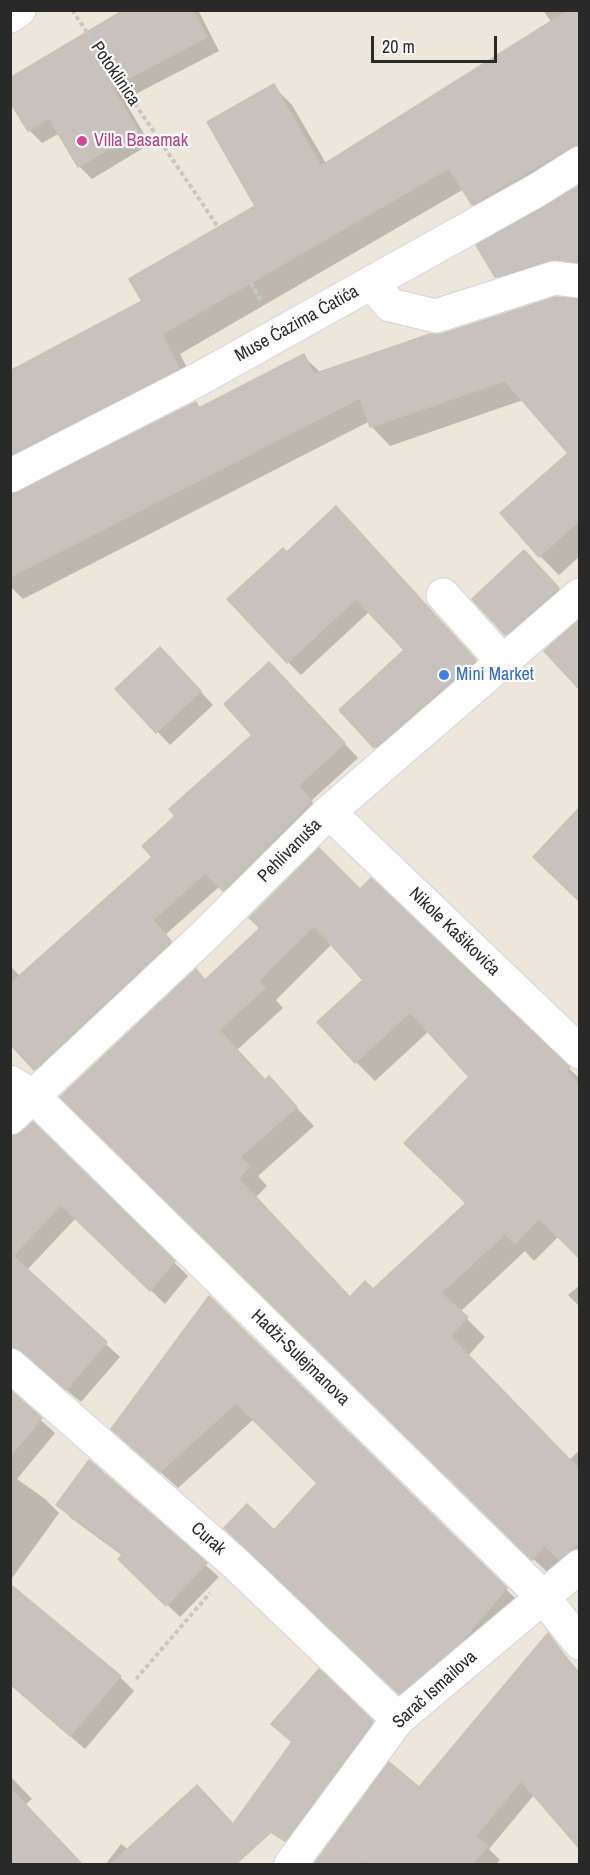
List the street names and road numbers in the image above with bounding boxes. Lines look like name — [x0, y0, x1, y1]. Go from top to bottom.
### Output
street label: Potoklinica — [86, 38, 144, 110]
street label: Muse Ćazima Ćatića — [231, 281, 363, 367]
street label: Pehlivanuša — [254, 815, 326, 887]
street label: Nikole Kašikovića — [404, 883, 504, 981]
street label: Hadži-Sulejmanova — [246, 1305, 354, 1411]
street label: Curak — [186, 1518, 230, 1560]
street label: Sarač Ismailova — [388, 1647, 482, 1733]

